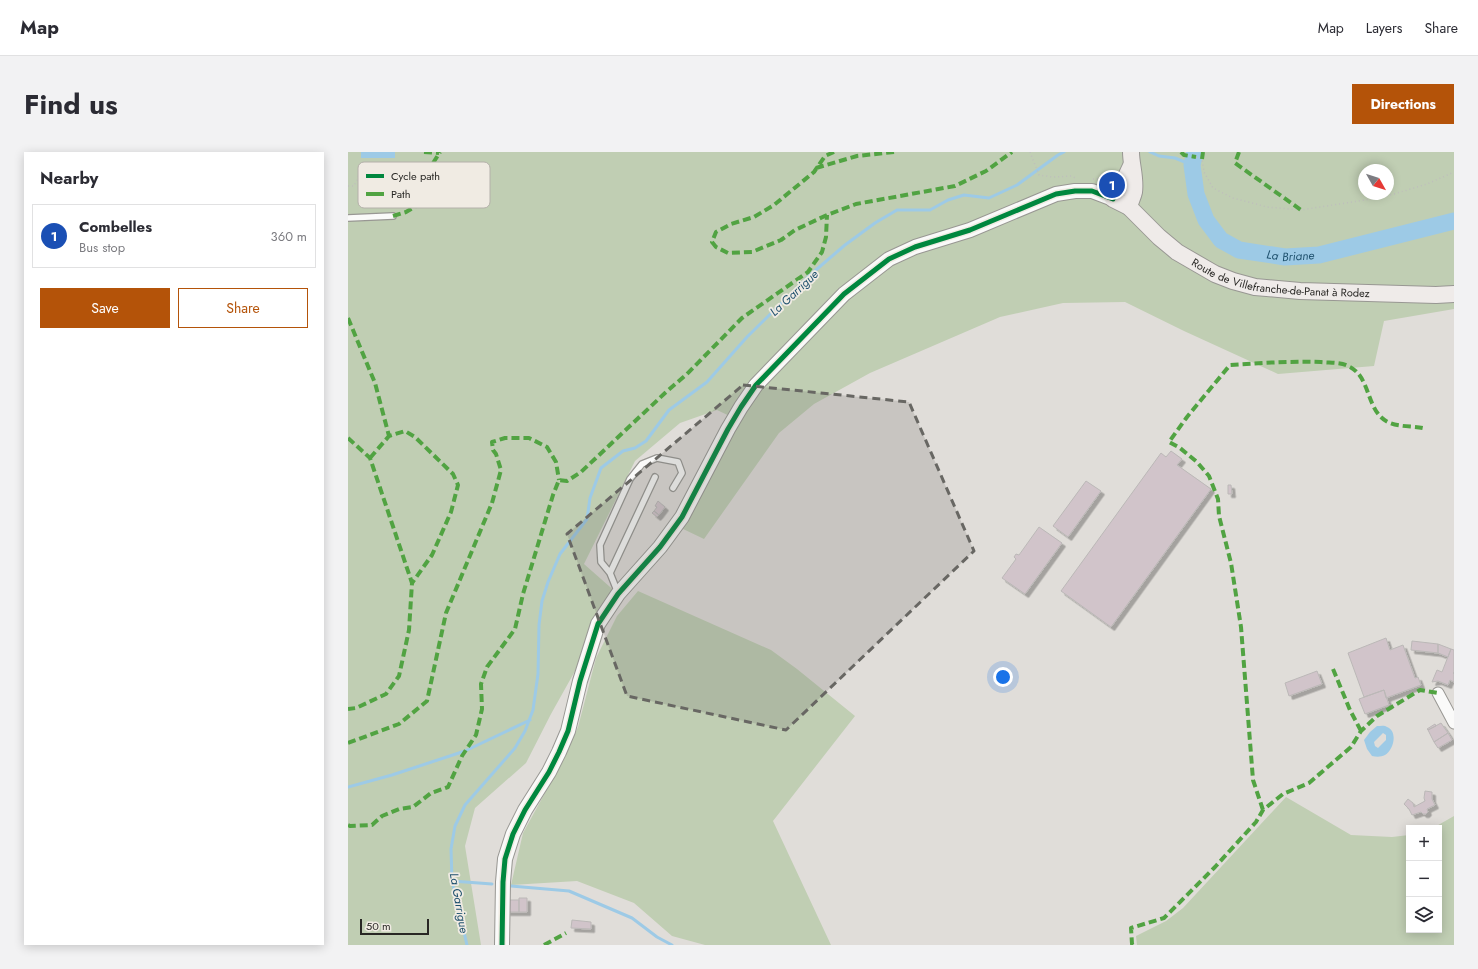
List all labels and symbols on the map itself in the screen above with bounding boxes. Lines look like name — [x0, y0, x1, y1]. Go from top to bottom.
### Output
legend — [358, 162, 490, 208]
north arrow — [1358, 164, 1394, 200]
text: Cycle path — [391, 168, 440, 184]
pin: 1 — [1099, 170, 1125, 200]
text: Path — [391, 186, 410, 202]
water label: La Briane — [1265, 245, 1315, 266]
street label: Route de Villefranche-de-Panat à Rodez — [1189, 254, 1370, 301]
water label: La Garrigue — [766, 266, 822, 320]
your location — [993, 667, 1013, 687]
water label: La Garrigue — [445, 871, 473, 935]
scale bar — [360, 917, 429, 936]

